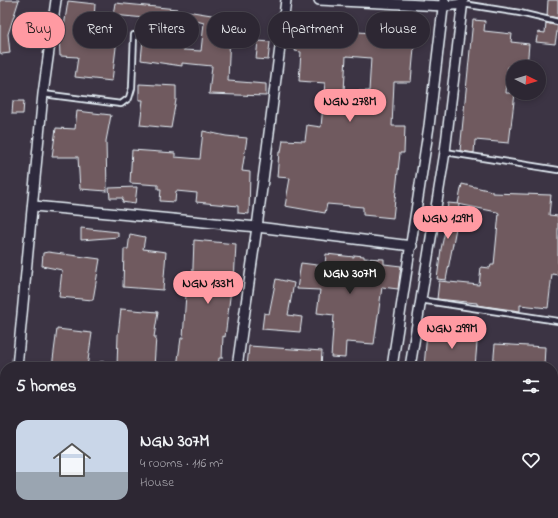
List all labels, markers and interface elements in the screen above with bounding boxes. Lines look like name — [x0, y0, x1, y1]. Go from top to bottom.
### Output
chip: Buy — [12, 12, 65, 48]
chip: Rent — [73, 12, 127, 48]
chip: Filters — [135, 12, 199, 48]
chip: New — [207, 12, 260, 48]
chip: Apartment — [268, 12, 358, 48]
chip: House — [366, 12, 430, 48]
north arrow — [506, 60, 546, 100]
map controls — [506, 60, 546, 100]
pin: NGN 278M — [309, 89, 391, 123]
text: NGN 278M — [323, 92, 377, 111]
pin: NGN 129M — [407, 206, 489, 240]
text: NGN 129M — [422, 209, 474, 228]
pin: NGN 307M — [309, 261, 391, 295]
text: NGN 307M — [323, 264, 377, 283]
pin: NGN 133M — [167, 271, 249, 305]
text: NGN 133M — [182, 274, 234, 293]
pin: NGN 299M — [411, 316, 493, 350]
text: NGN 299M — [426, 319, 478, 338]
text: 5 homes — [16, 374, 76, 399]
icon: filters — [520, 375, 542, 397]
text: NGN 307M — [140, 429, 210, 454]
icon: home — [48, 436, 96, 484]
icon: heart — [520, 449, 542, 471]
text: 4 rooms · 116 m² — [140, 454, 223, 473]
text: House — [140, 473, 174, 492]

